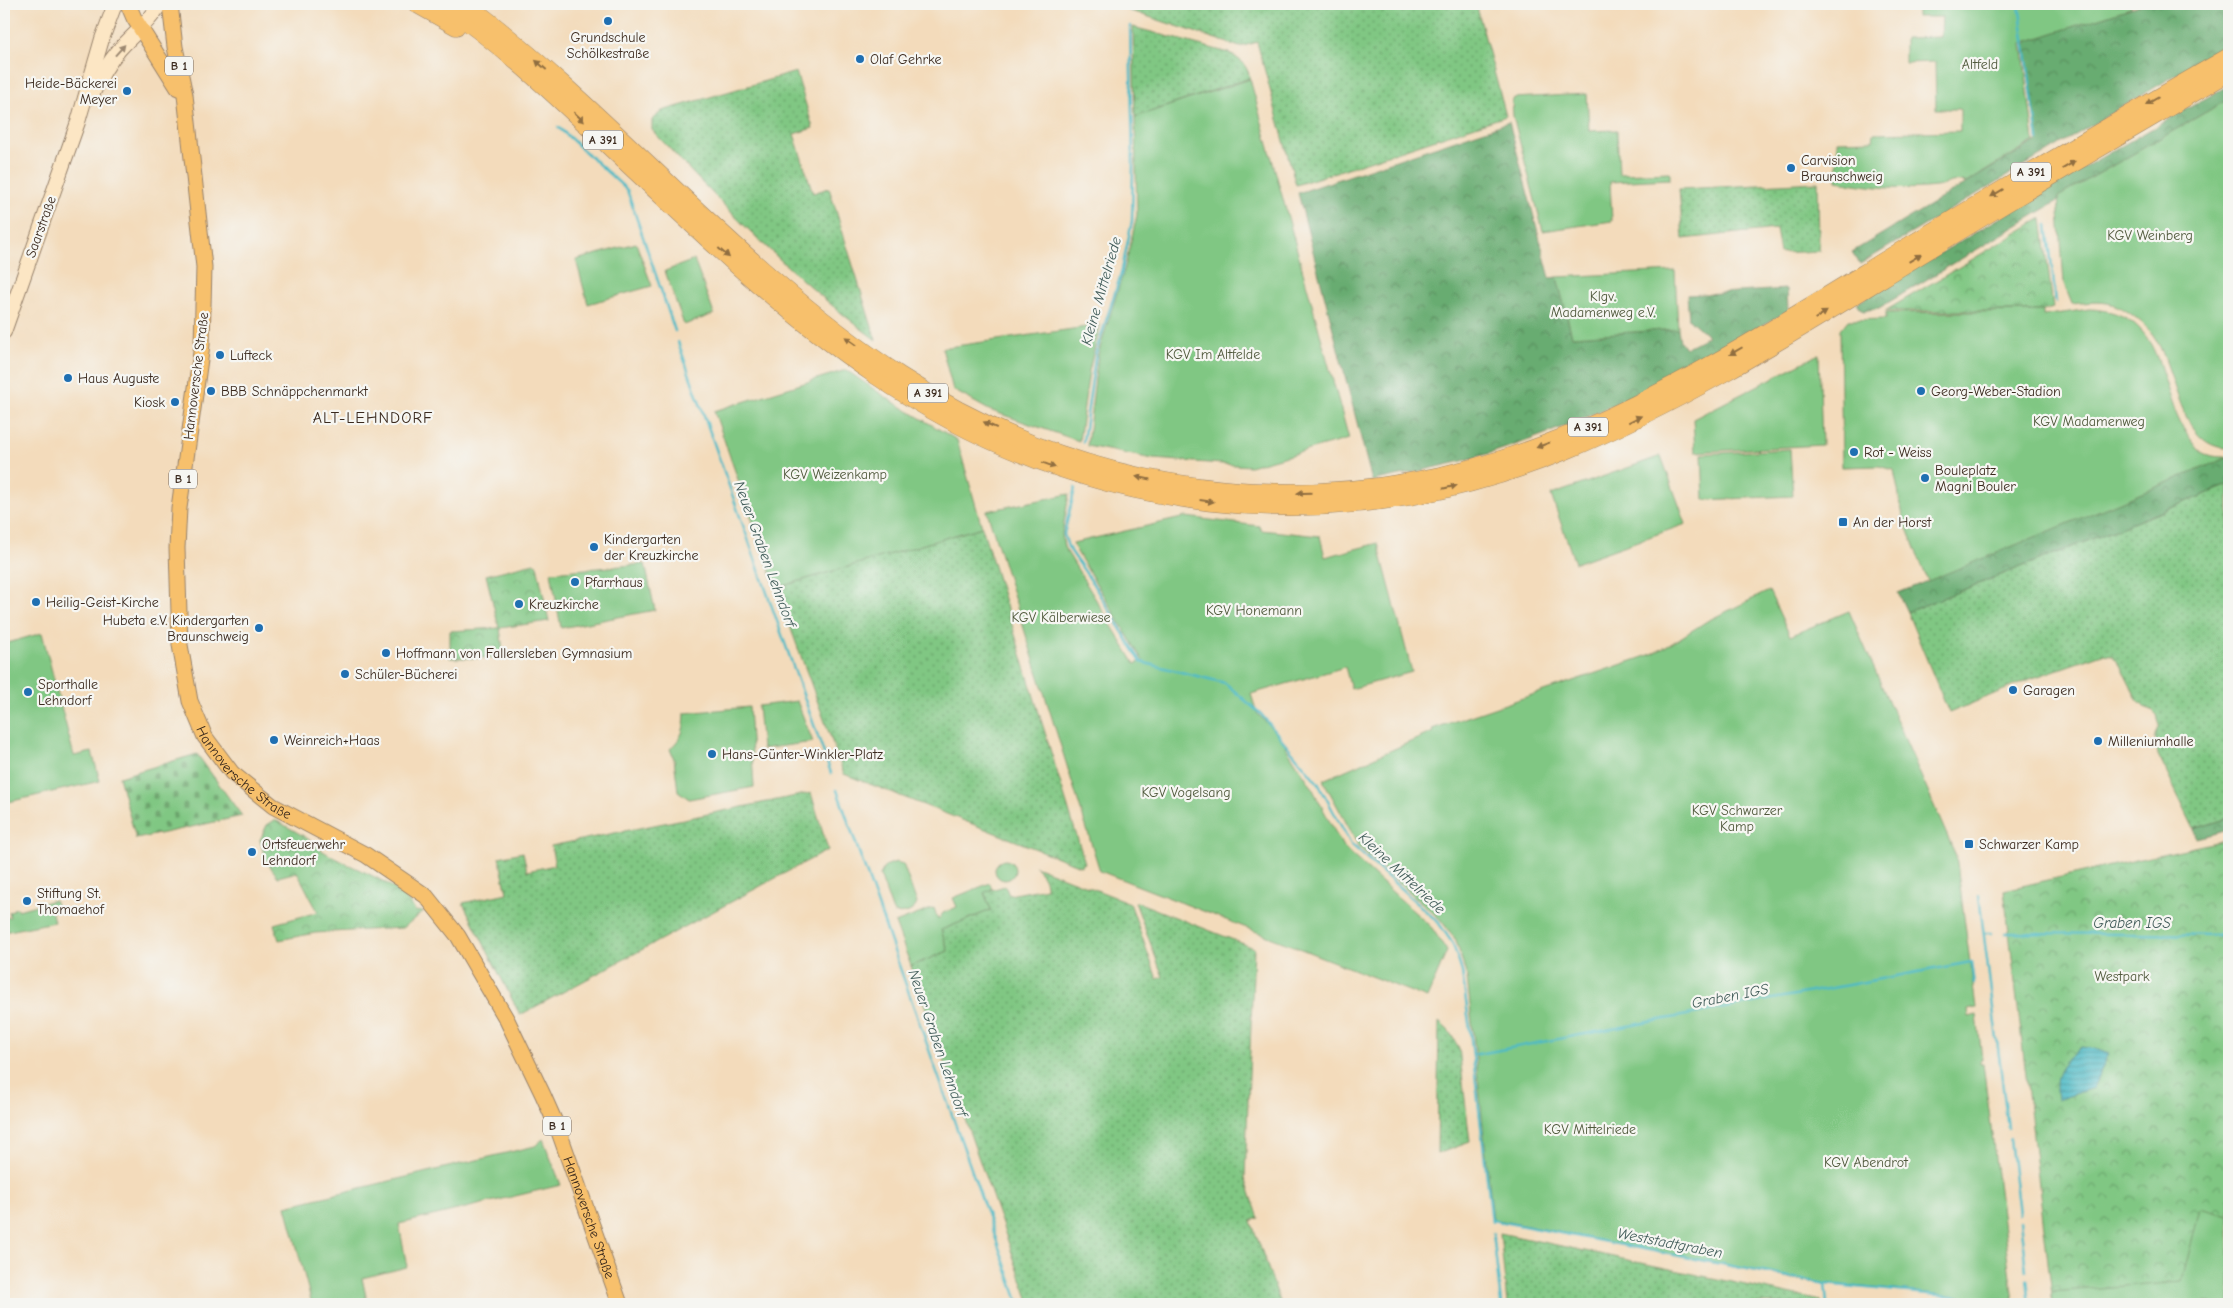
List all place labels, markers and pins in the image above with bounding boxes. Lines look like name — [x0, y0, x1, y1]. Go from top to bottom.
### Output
marker: Grundschule Schölkestraße — [602, 15, 614, 27]
place label: Grundschule Schölkestraße — [567, 29, 649, 62]
place label: Olaf Gehrke — [870, 51, 941, 68]
marker: Olaf Gehrke — [854, 53, 866, 65]
place label: Heide-Bäckerei Meyer — [25, 75, 117, 108]
marker: Heide-Bäckerei Meyer — [121, 85, 133, 97]
place label: Carvision Braunschweig — [1801, 152, 1883, 185]
marker: Carvision Braunschweig — [1785, 162, 1797, 174]
place label: Lufteck — [230, 347, 272, 364]
marker: Lufteck — [214, 349, 226, 361]
place label: Haus Auguste — [78, 370, 159, 387]
marker: Haus Auguste — [62, 372, 74, 384]
place label: BBB Schnäppchenmarkt — [221, 383, 369, 400]
place label: Georg-Weber-Stadion — [1931, 383, 2061, 400]
marker: BBB Schnäppchenmarkt — [205, 385, 217, 397]
marker: Georg-Weber-Stadion — [1915, 385, 1927, 397]
place label: Kiosk — [134, 394, 165, 411]
marker: Kiosk — [169, 396, 181, 408]
place label: Rot - Weiss — [1864, 444, 1932, 461]
marker: Rot - Weiss — [1848, 446, 1860, 458]
place label: Bouleplatz Magni Bouler — [1935, 462, 2016, 495]
marker: Bouleplatz Magni Bouler — [1919, 472, 1931, 484]
place label: An der Horst — [1853, 514, 1932, 531]
marker: An der Horst — [1837, 516, 1849, 528]
place label: Kindergarten der Kreuzkirche — [604, 531, 698, 564]
marker: Kindergarten der Kreuzkirche — [588, 541, 600, 553]
place label: Pfarrhaus — [585, 574, 643, 591]
marker: Pfarrhaus — [569, 576, 581, 588]
place label: Heilig-Geist-Kirche — [46, 594, 159, 611]
marker: Heilig-Geist-Kirche — [30, 596, 42, 608]
place label: Kreuzkirche — [529, 596, 599, 613]
marker: Kreuzkirche — [513, 598, 525, 610]
place label: Hubeta e.V. Kindergarten Braunschweig — [103, 612, 249, 645]
marker: Hubeta e.V. Kindergarten Braunschweig — [253, 622, 265, 634]
place label: Hoffmann von Fallersleben Gymnasium — [396, 645, 632, 662]
marker: Hoffmann von Fallersleben Gymnasium — [380, 647, 392, 659]
place label: Schüler-Bücherei — [355, 666, 457, 683]
marker: Schüler-Bücherei — [339, 668, 351, 680]
place label: Sporthalle Lehndorf — [38, 676, 98, 709]
place label: Garagen — [2023, 682, 2075, 699]
marker: Garagen — [2007, 684, 2019, 696]
marker: Sporthalle Lehndorf — [22, 686, 34, 698]
place label: Weinreich+Haas — [284, 732, 380, 749]
place label: Milleniumhalle — [2108, 733, 2194, 750]
marker: Weinreich+Haas — [268, 734, 280, 746]
marker: Milleniumhalle — [2092, 735, 2104, 747]
place label: Hans-Günter-Winkler-Platz — [722, 746, 883, 763]
marker: Hans-Günter-Winkler-Platz — [706, 748, 718, 760]
place label: Ortsfeuerwehr Lehndorf — [262, 836, 346, 869]
place label: Schwarzer Kamp — [1979, 836, 2079, 853]
marker: Schwarzer Kamp — [1963, 838, 1975, 850]
marker: Ortsfeuerwehr Lehndorf — [246, 846, 258, 858]
place label: Stiftung St. Thomaehof — [37, 885, 105, 918]
marker: Stiftung St. Thomaehof — [21, 895, 33, 907]

